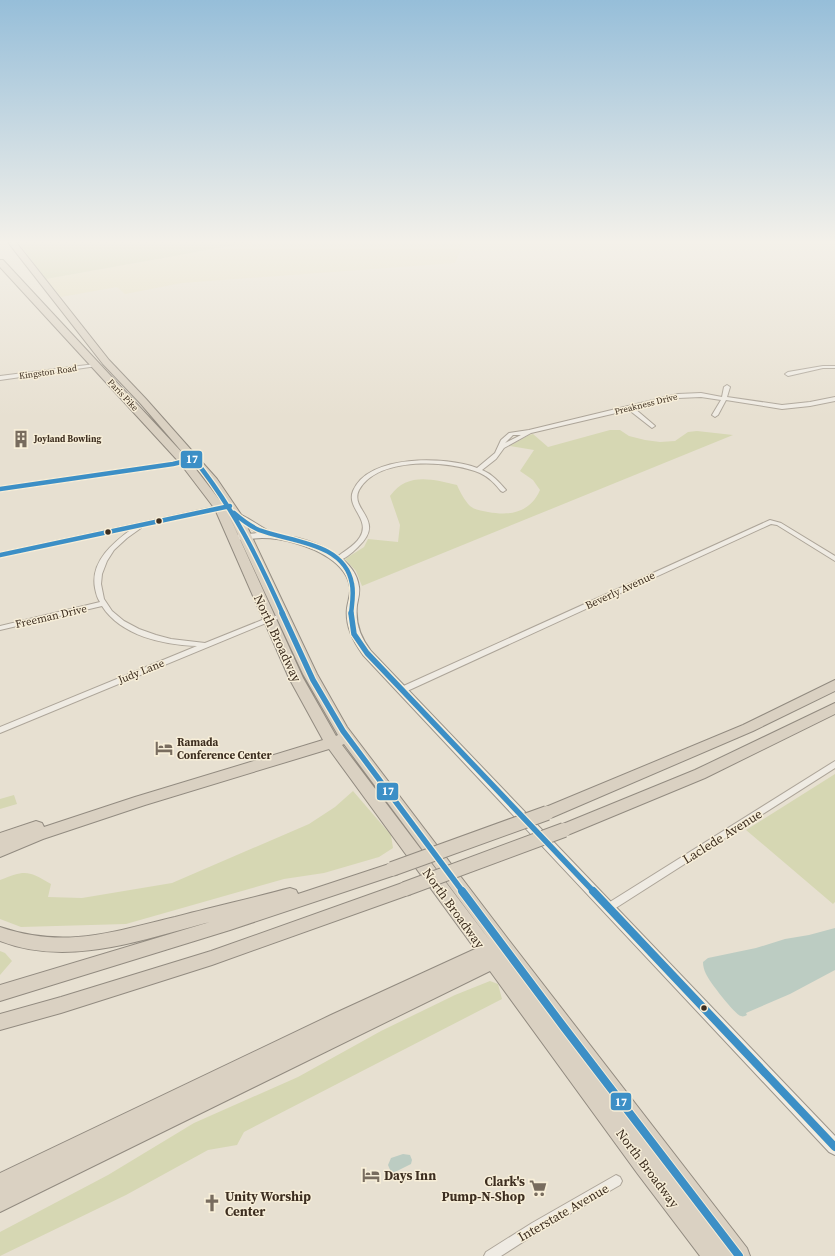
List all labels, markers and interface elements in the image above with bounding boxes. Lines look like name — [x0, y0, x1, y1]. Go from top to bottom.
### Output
street label: Kingston Road — [18, 362, 78, 382]
street label: Paris Pike — [105, 376, 141, 414]
street label: Preakness Drive — [613, 390, 679, 418]
building icon: Joyland Bowling — [11, 429, 31, 449]
place label: Joyland Bowling — [33, 433, 101, 445]
line badge: 17 — [180, 450, 203, 469]
text: 17 — [186, 452, 198, 467]
unlabelled marker — [154, 516, 164, 526]
unlabelled marker — [103, 527, 113, 537]
street label: Beverly Avenue — [583, 568, 658, 613]
street label: North Broadway — [250, 592, 305, 685]
street label: Freeman Drive — [14, 601, 89, 632]
street label: Judy Lane — [115, 655, 167, 688]
place label: Ramada Conference Center — [177, 735, 272, 763]
hotel icon: Ramada Conference Center — [154, 738, 174, 758]
line badge: 17 — [376, 782, 399, 801]
text: 17 — [382, 784, 394, 799]
street label: Laclede Avenue — [679, 805, 766, 868]
street label: North Broadway — [419, 865, 489, 952]
unlabelled marker — [699, 1003, 709, 1013]
line badge: 17 — [610, 1092, 632, 1111]
text: 17 — [615, 1095, 627, 1110]
street label: North Broadway — [612, 1125, 683, 1212]
hotel icon: Days Inn — [361, 1165, 381, 1185]
place label: Days Inn — [384, 1167, 436, 1184]
place label: Clark's Pump-N-Shop — [441, 1173, 525, 1205]
supermarket icon: Clark's Pump-N-Shop — [528, 1178, 548, 1198]
street label: Interstate Avenue — [515, 1179, 612, 1245]
place label: Unity Worship Center — [225, 1188, 311, 1220]
church icon: Unity Worship Center — [202, 1193, 222, 1213]

